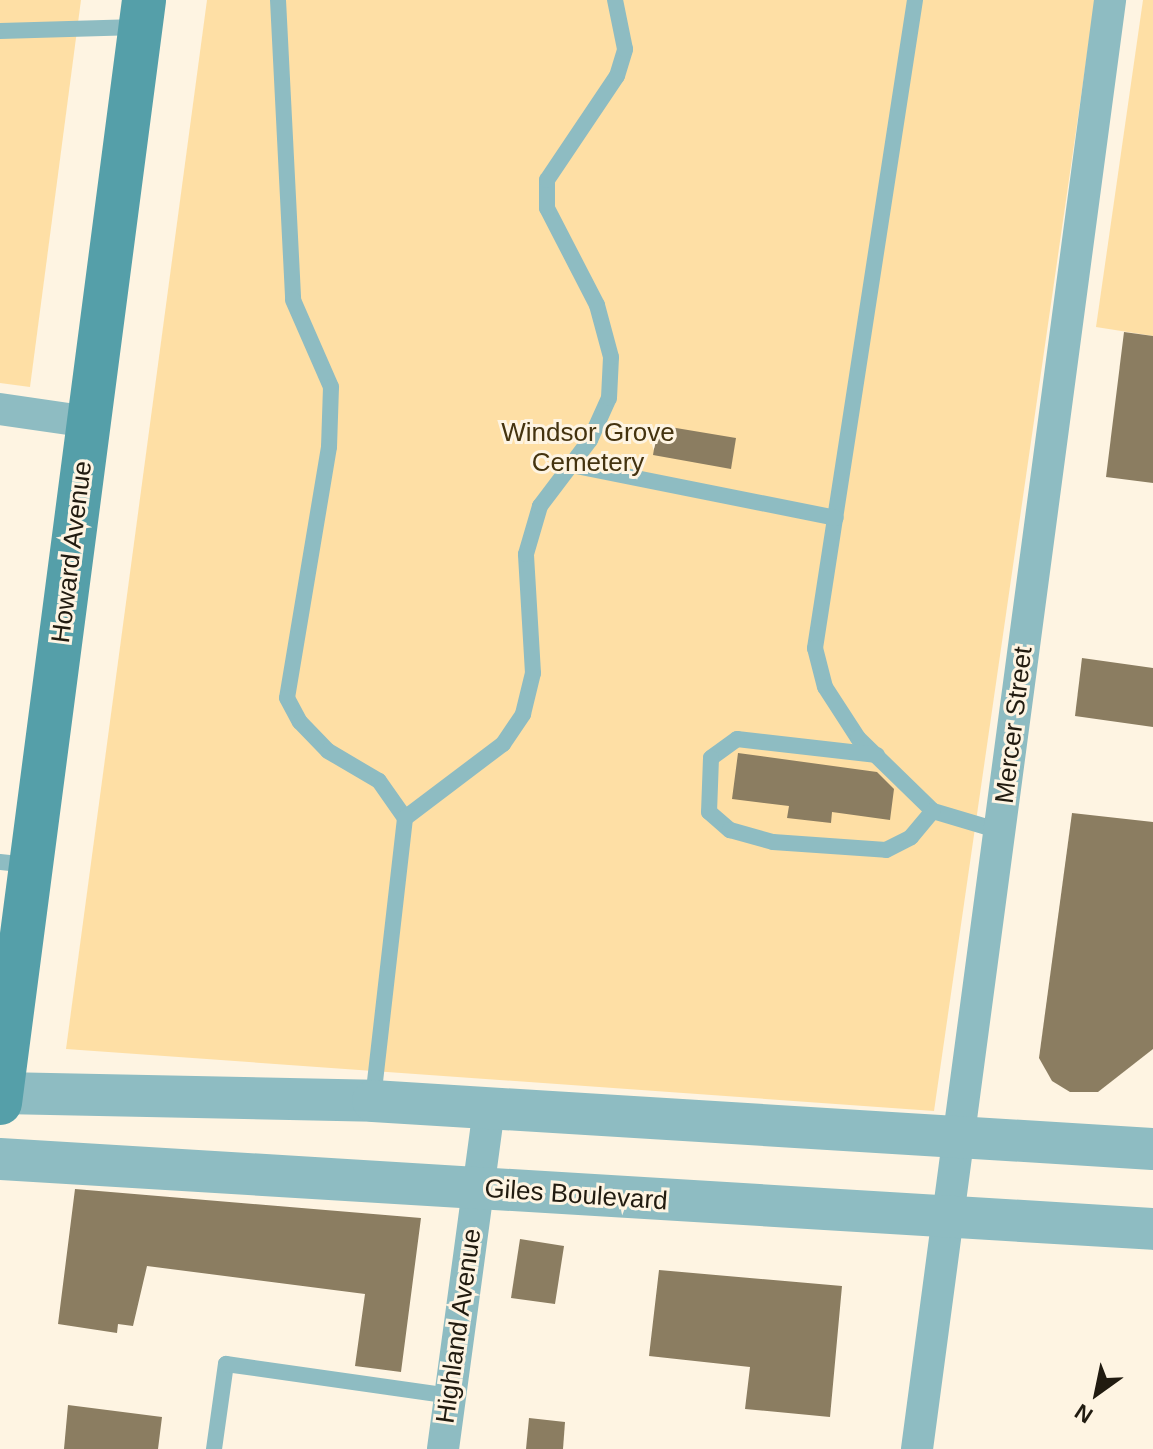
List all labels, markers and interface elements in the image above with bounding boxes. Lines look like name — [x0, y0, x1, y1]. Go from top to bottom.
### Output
park label: Windsor Grove Cemetery — [501, 417, 675, 478]
street label: Howard Avenue — [45, 459, 99, 645]
street label: Mercer Street — [989, 645, 1039, 805]
street label: Giles Boulevard — [483, 1173, 669, 1217]
street label: Highland Avenue — [430, 1226, 488, 1426]
north arrow — [1057, 1353, 1137, 1433]
text: N — [1070, 1399, 1097, 1428]

